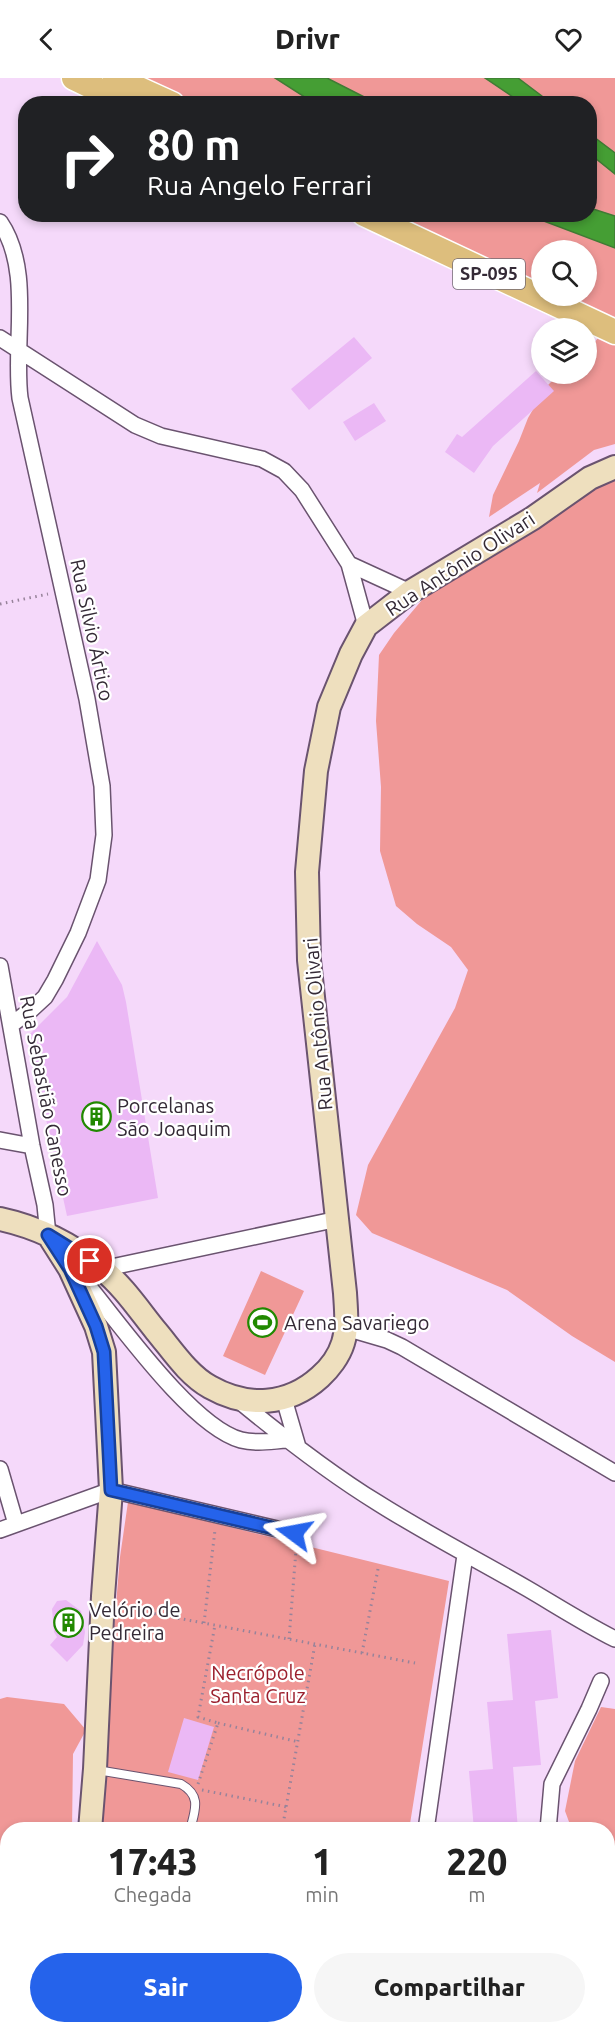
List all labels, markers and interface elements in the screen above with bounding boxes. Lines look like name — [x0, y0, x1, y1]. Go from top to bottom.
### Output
icon: back — [30, 23, 63, 56]
icon: heart — [552, 23, 585, 56]
text: Drivr — [275, 24, 340, 54]
icon: right — [48, 120, 126, 198]
text: 80 m — [147, 121, 241, 168]
text: Rua Angelo Ferrari — [147, 170, 372, 200]
map controls — [531, 240, 597, 384]
button: search — [531, 240, 597, 306]
road number: SP-095 — [453, 259, 525, 289]
button: layers — [531, 318, 597, 384]
street label: Rua Antônio Olivari — [381, 507, 539, 620]
street label: Rua Silvio Ártico — [66, 557, 119, 703]
street label: Rua Antônio Olivari — [298, 937, 337, 1111]
street label: Rua Sebastião Canesso — [16, 993, 77, 1198]
place label: Porcelanas São Joaquim — [117, 1094, 231, 1140]
building icon: Porcelanas São Joaquim — [80, 1101, 112, 1133]
pin — [64, 1235, 115, 1286]
icon: arrive — [73, 1244, 106, 1277]
sports icon: Arena Savariego — [247, 1307, 279, 1339]
place label: Arena Savariego — [284, 1311, 429, 1334]
position arrow — [262, 1501, 326, 1565]
place label: Velório de Pedreira — [89, 1598, 180, 1644]
building icon: Velório de Pedreira — [52, 1606, 84, 1638]
park label: Necrópole Santa Cruz — [210, 1661, 306, 1707]
text: 17:43 — [108, 1841, 198, 1882]
text: 1 — [312, 1841, 332, 1882]
text: 220 — [446, 1841, 507, 1882]
text: Chegada — [113, 1883, 192, 1906]
text: min — [305, 1883, 339, 1906]
text: m — [468, 1883, 486, 1906]
button: Sair — [30, 1953, 302, 2022]
button: Compartilhar — [314, 1953, 585, 2022]

